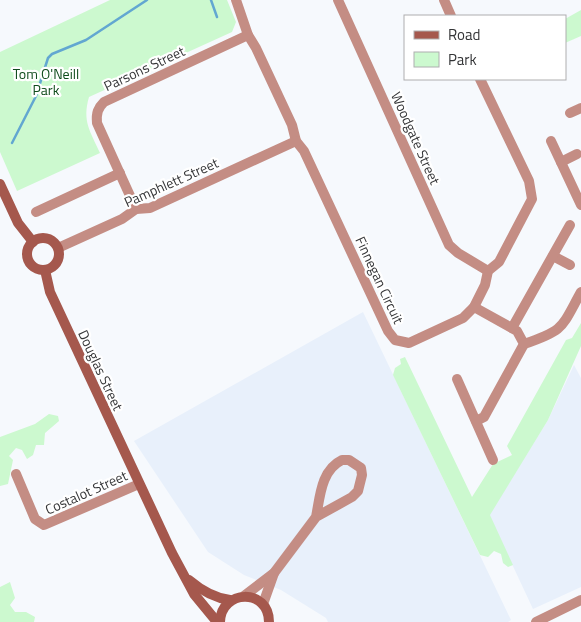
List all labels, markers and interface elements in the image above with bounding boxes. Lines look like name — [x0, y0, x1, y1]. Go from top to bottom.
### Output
legend — [404, 15, 566, 80]
text: Road — [448, 23, 480, 46]
street label: Parsons Street — [100, 40, 188, 96]
text: Park — [448, 48, 477, 71]
park label: Tom O'Neill Park — [13, 63, 79, 100]
street label: Woodgate Street — [386, 88, 446, 188]
street label: Pamphlett Street — [121, 152, 222, 212]
street label: Finnegan Circuit — [351, 233, 409, 327]
street label: Douglas Street — [73, 326, 129, 414]
street label: Costalot Street — [42, 464, 131, 519]

